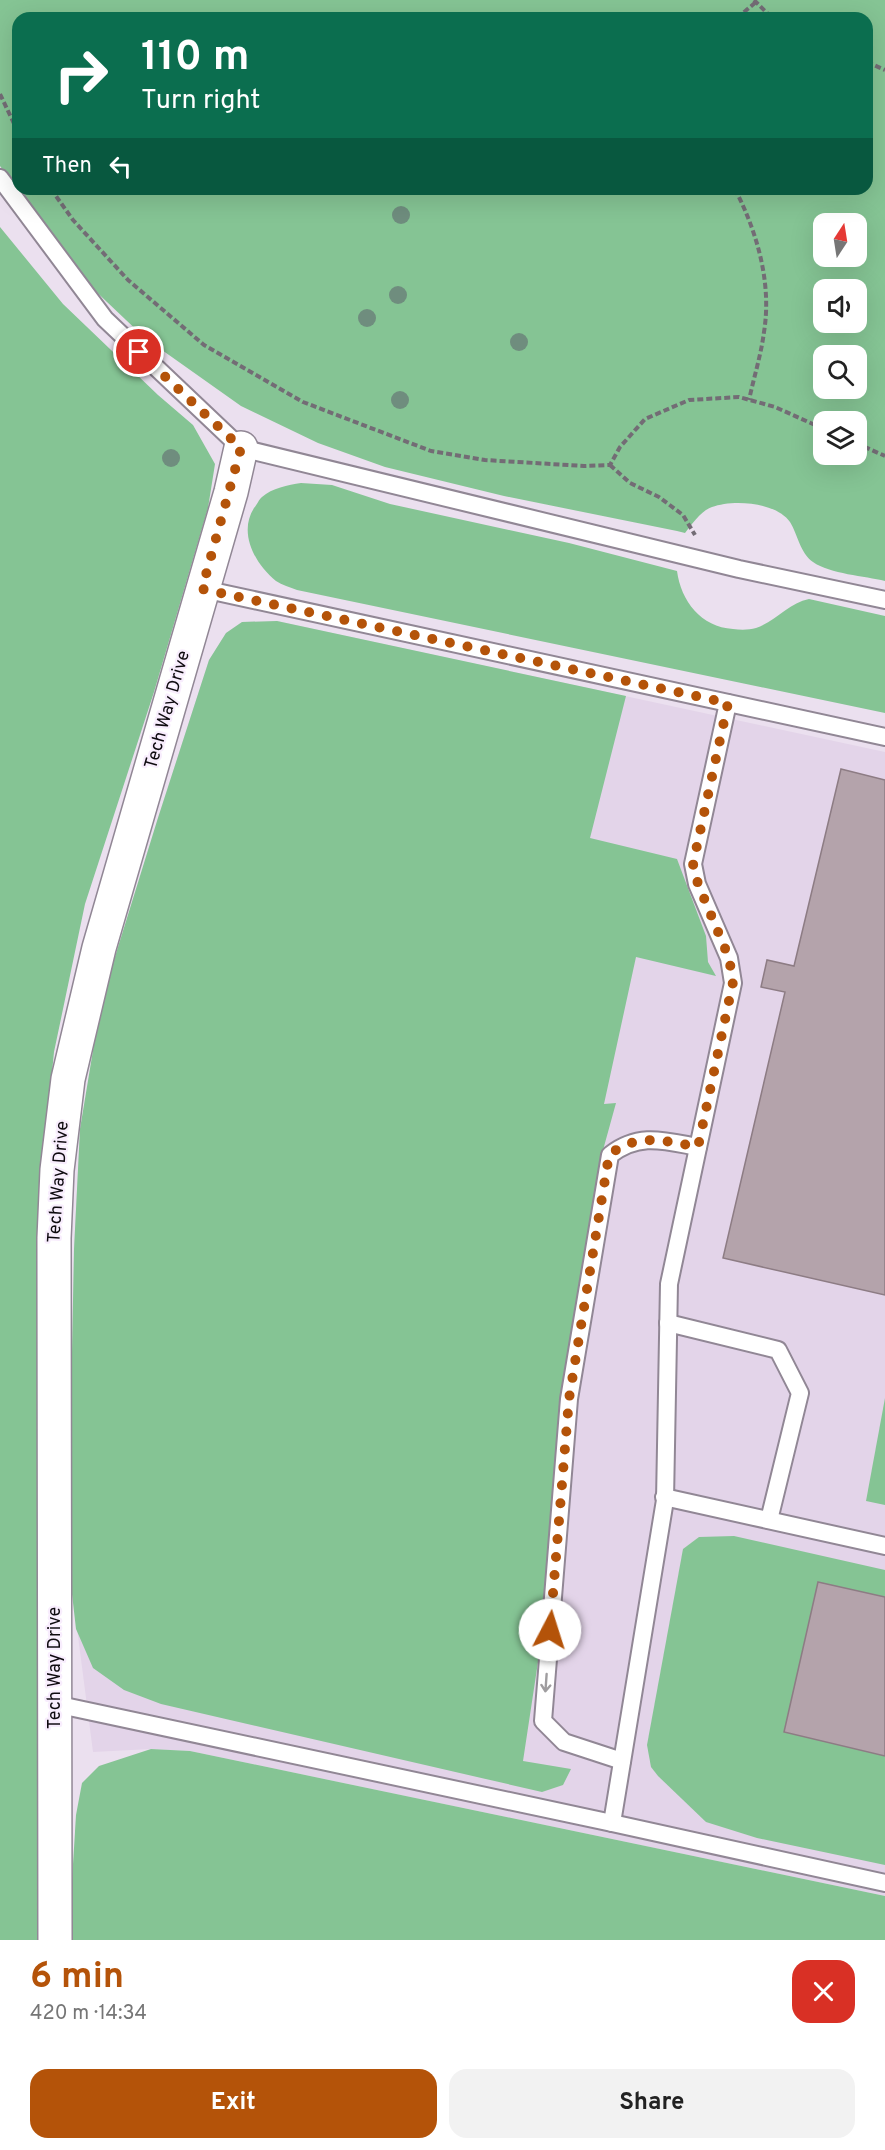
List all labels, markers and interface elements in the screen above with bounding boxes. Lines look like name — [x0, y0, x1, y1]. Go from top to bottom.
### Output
text: 110 m — [141, 32, 250, 85]
icon: right — [42, 36, 120, 114]
text: Turn right — [141, 84, 260, 118]
icon: left — [104, 150, 137, 183]
text: Then — [42, 153, 92, 180]
north arrow — [813, 213, 867, 267]
map controls — [813, 213, 867, 465]
button: sound — [813, 279, 867, 333]
pin — [113, 326, 164, 377]
icon: arrive — [122, 335, 155, 368]
button: search — [813, 345, 867, 399]
button: layers — [813, 411, 867, 465]
street label: Tech Way Drive — [140, 648, 196, 772]
street label: Tech Way Drive — [43, 1120, 75, 1244]
position arrow — [518, 1598, 582, 1662]
street label: Tech Way Drive — [44, 1607, 67, 1729]
one-way arrow — [540, 1672, 551, 1692]
text: 6 min — [30, 1955, 124, 2001]
button: close — [792, 1960, 855, 2023]
text: 420 m · 14:34 — [30, 2001, 147, 2027]
button: Exit — [30, 2069, 437, 2138]
button: Share — [449, 2069, 855, 2138]

